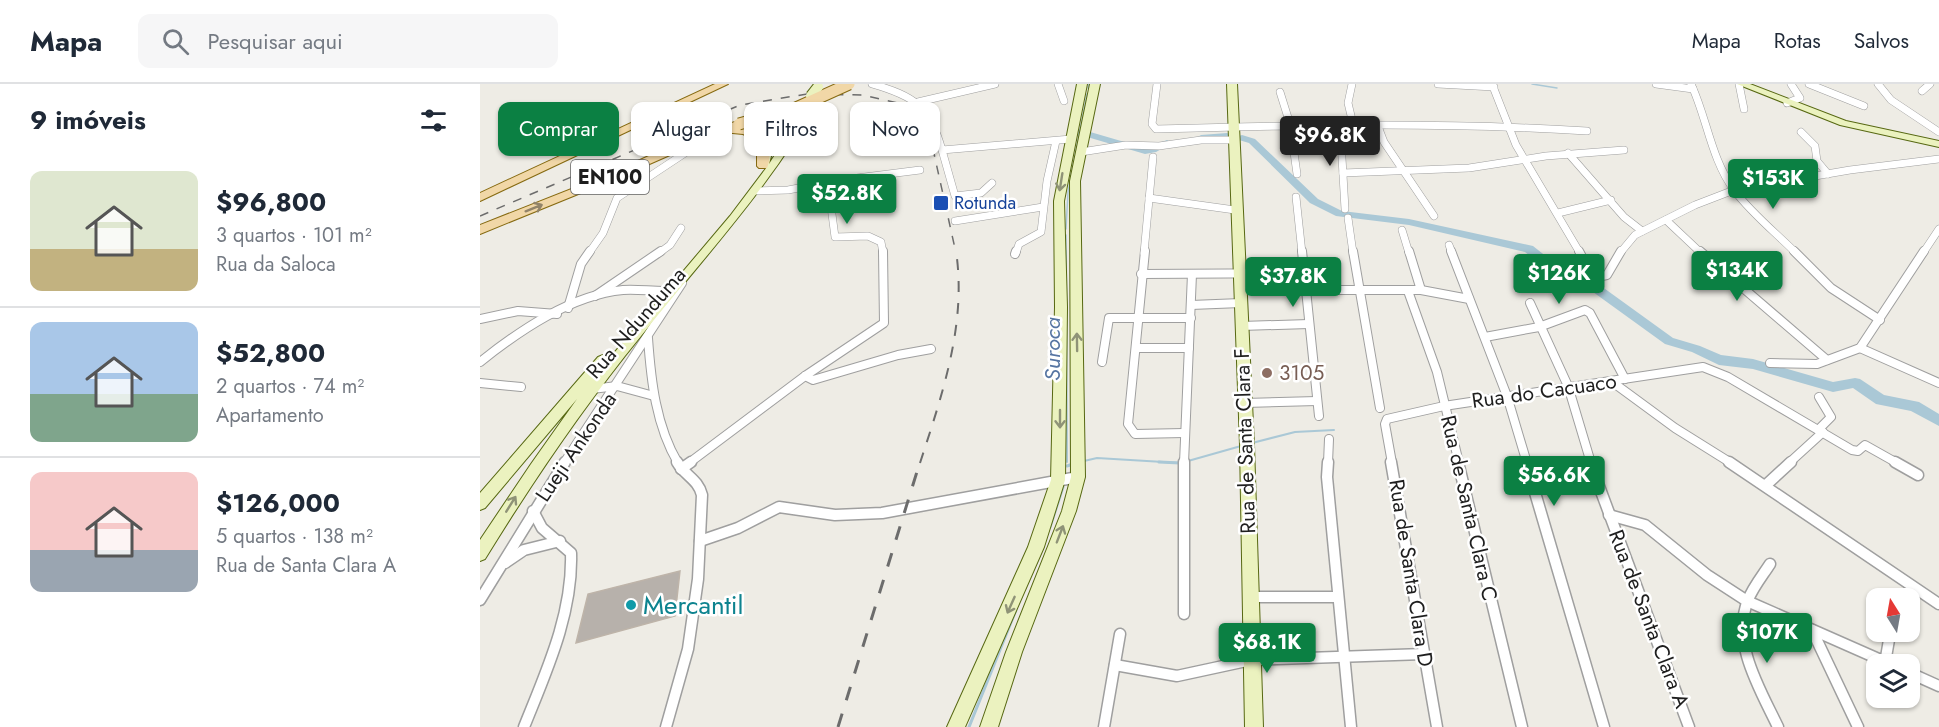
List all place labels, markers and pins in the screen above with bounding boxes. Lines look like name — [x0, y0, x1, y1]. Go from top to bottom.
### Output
pin: $96.8K — [1281, 116, 1379, 167]
pin: $153K — [1731, 159, 1815, 210]
pin: $52.8K — [798, 174, 896, 225]
place label: Rotunda — [954, 190, 1016, 216]
marker: Rotunda — [932, 194, 950, 212]
pin: $134K — [1695, 251, 1779, 302]
pin: $126K — [1517, 254, 1601, 305]
pin: $37.8K — [1244, 257, 1342, 308]
place label: 3105 — [1279, 358, 1324, 388]
marker: 3105 — [1260, 366, 1274, 380]
pin: $56.6K — [1505, 456, 1603, 507]
place label: Mercantil — [643, 586, 744, 624]
marker: Mercantil — [624, 598, 638, 612]
pin: $107K — [1725, 613, 1809, 664]
pin: $68.1K — [1218, 623, 1316, 674]

